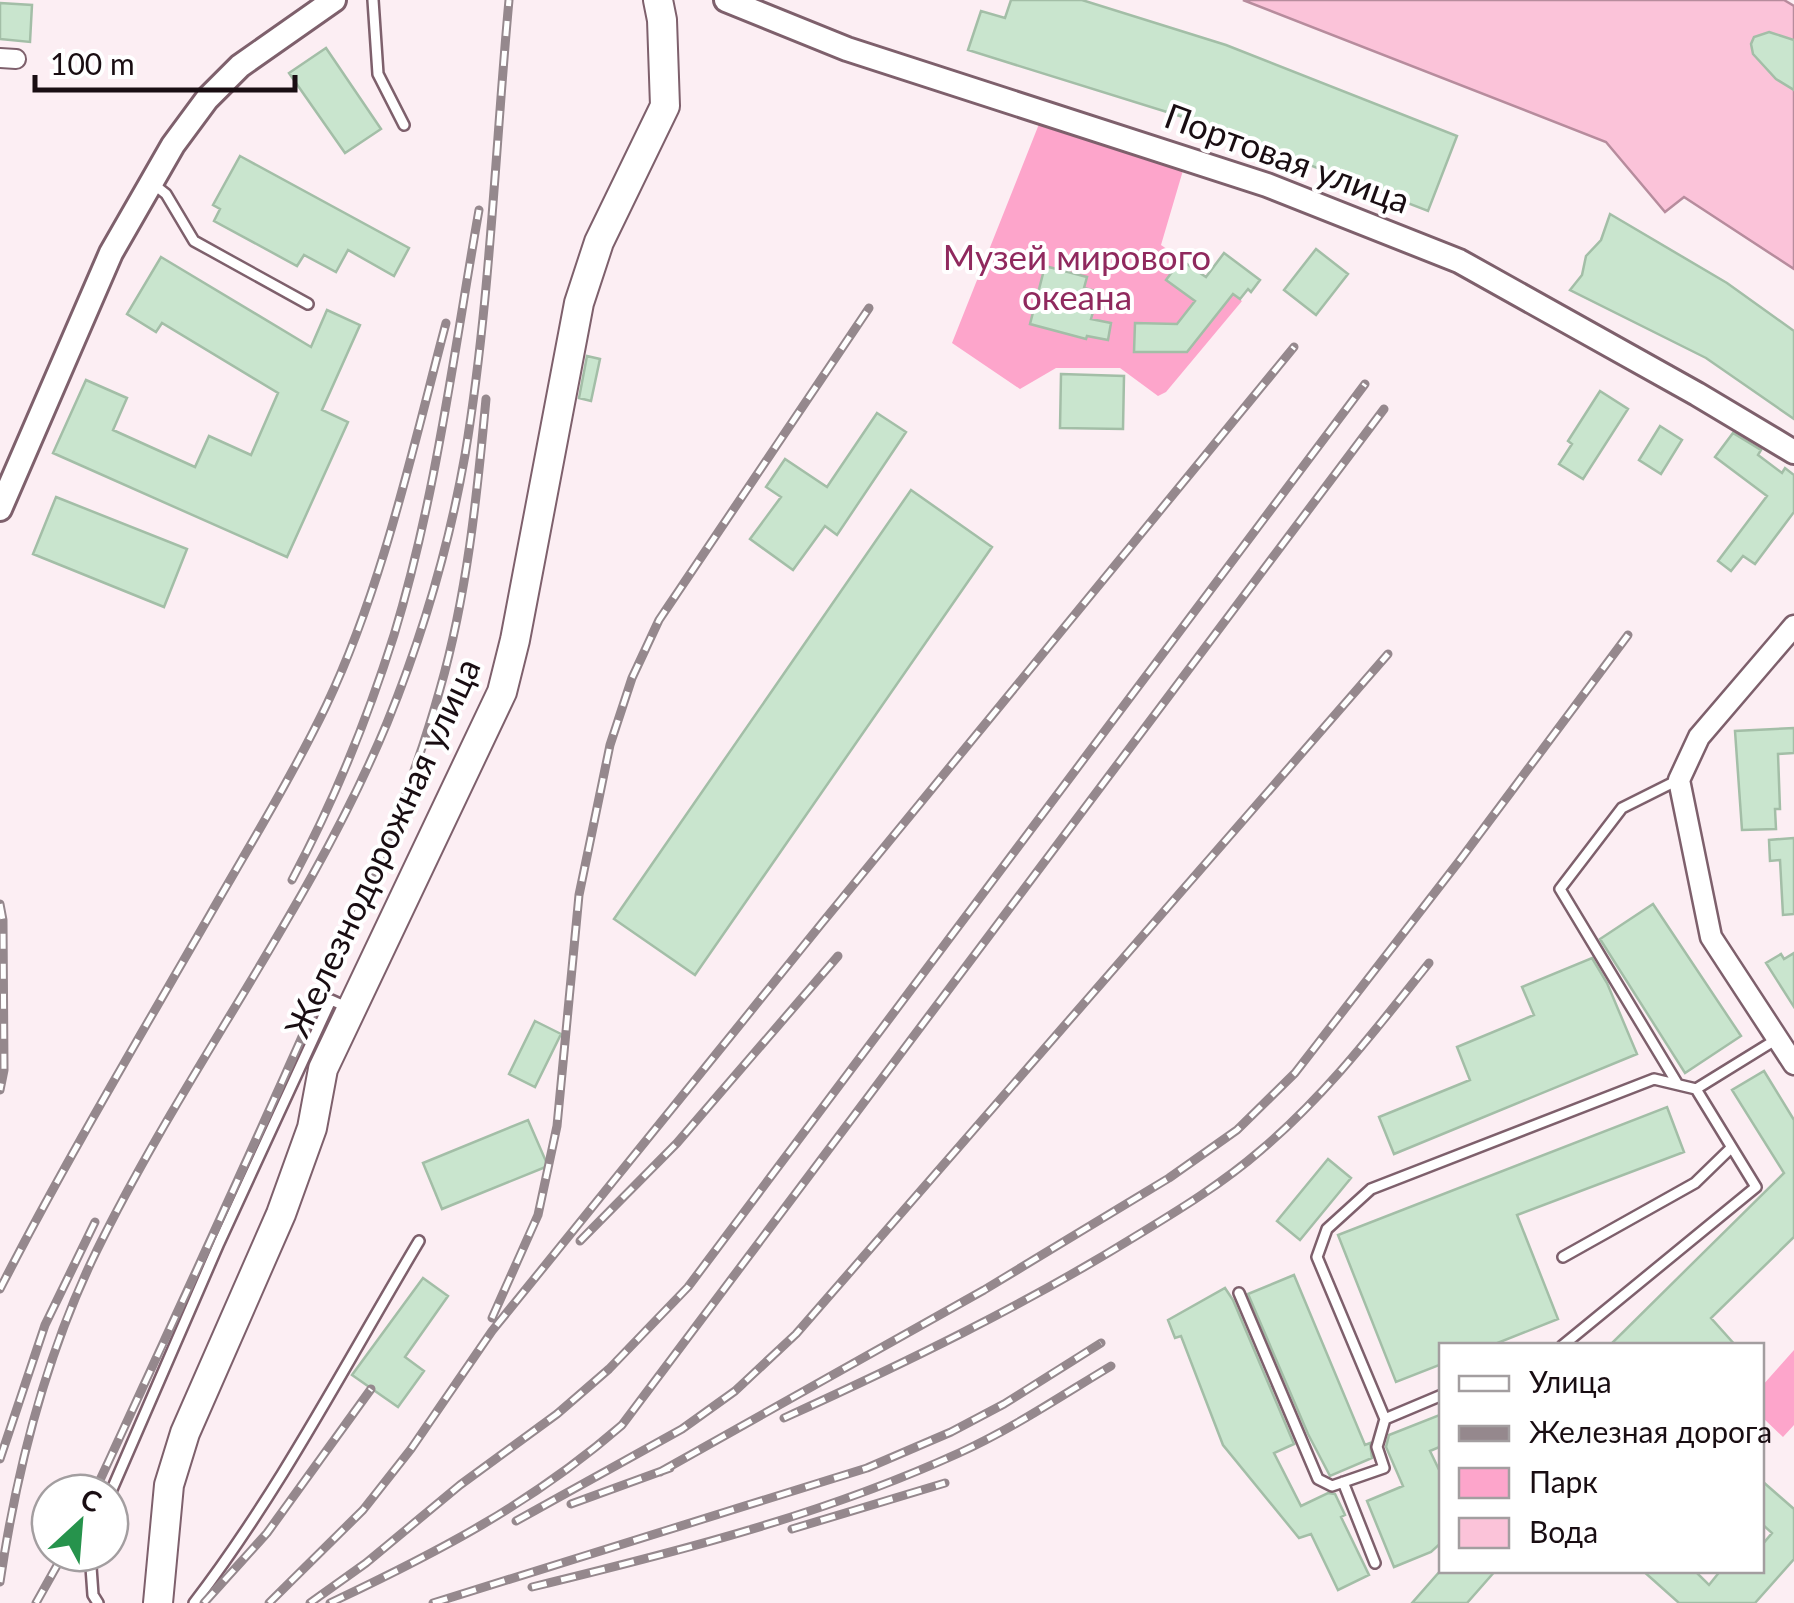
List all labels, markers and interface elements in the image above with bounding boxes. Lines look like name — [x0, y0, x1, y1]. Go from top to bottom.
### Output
scale bar — [35, 30, 295, 92]
text: 100 m — [50, 45, 135, 81]
street label: Портовая улица — [1159, 93, 1416, 221]
park label: Музей мирового океана — [943, 235, 1211, 317]
street label: Железнодорожная улица — [275, 651, 488, 1043]
legend — [1439, 1343, 1764, 1573]
text: Улица — [1529, 1363, 1612, 1399]
text: Железная дорога — [1529, 1413, 1772, 1449]
text: Парк — [1529, 1463, 1598, 1499]
north arrow — [30, 1473, 130, 1573]
text: С — [76, 1480, 108, 1519]
text: Вода — [1529, 1513, 1598, 1549]

